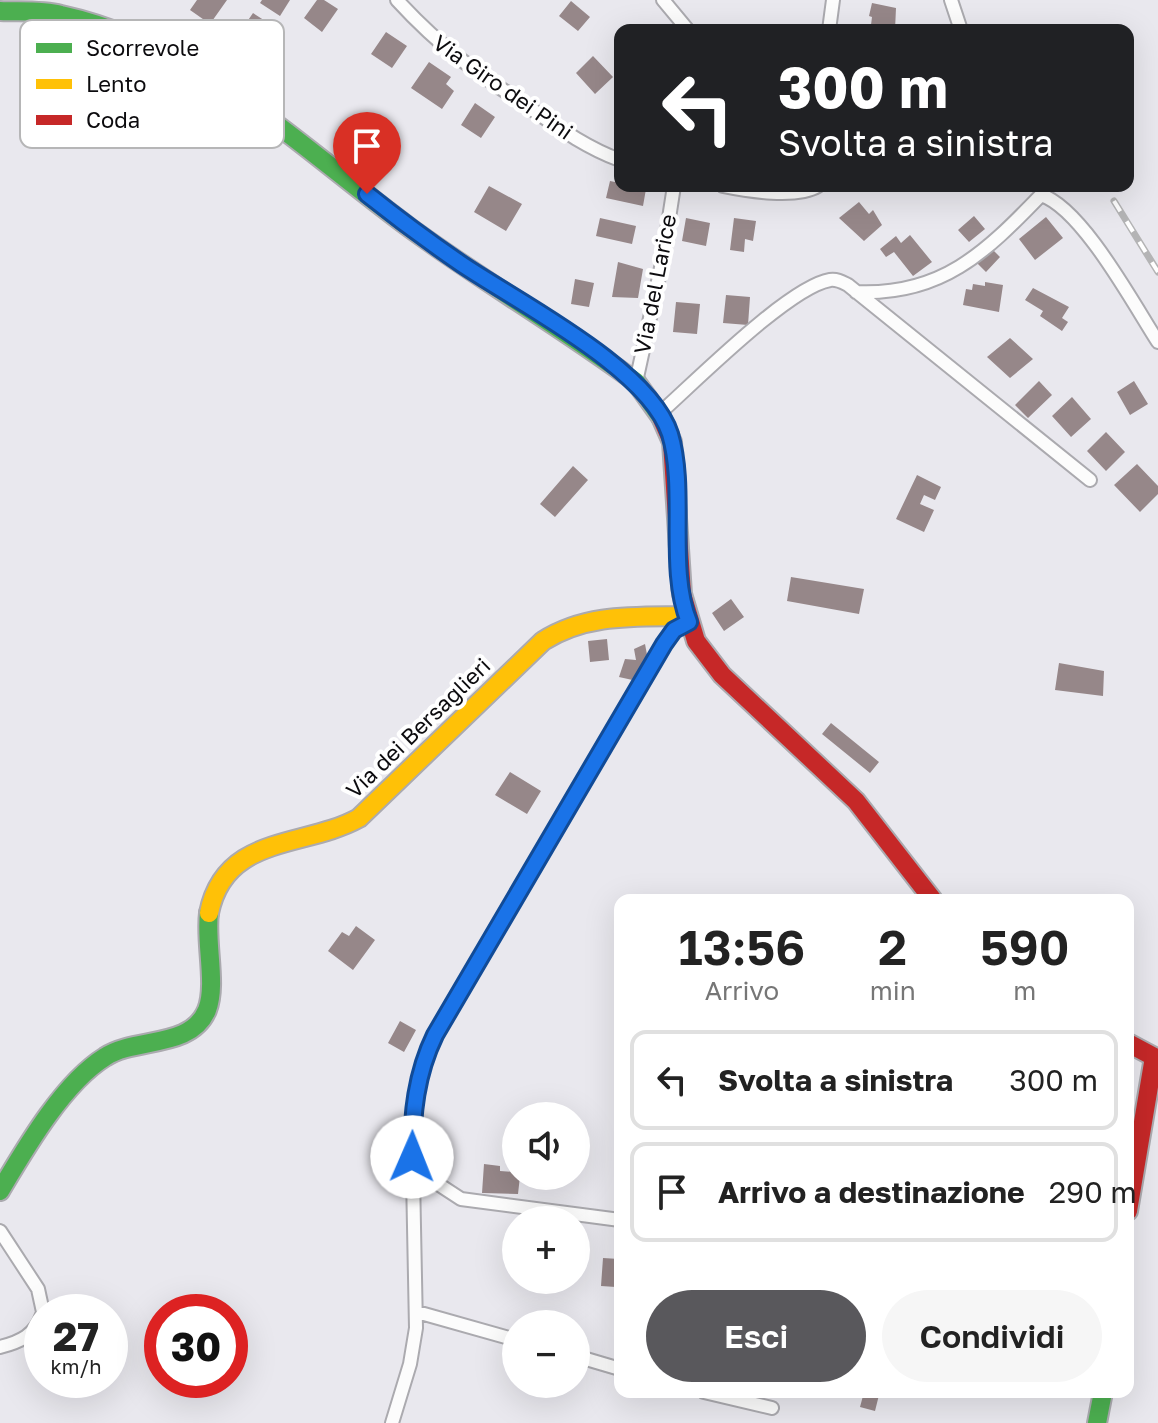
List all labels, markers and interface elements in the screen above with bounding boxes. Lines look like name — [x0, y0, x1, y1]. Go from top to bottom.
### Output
legend — [20, 20, 284, 148]
street label: Via Giro dei Pini — [428, 28, 578, 145]
text: Scorrevole — [86, 34, 199, 61]
text: 300 m — [778, 53, 948, 120]
icon: left — [646, 56, 750, 160]
text: Lento — [86, 70, 146, 97]
text: Coda — [86, 106, 140, 133]
pin — [333, 112, 401, 194]
text: Svolta a sinistra — [778, 121, 1054, 164]
icon: arrive — [345, 124, 389, 168]
street label: Via del Larice — [628, 212, 681, 356]
street label: Via dei Bersaglieri — [340, 652, 495, 803]
text: 13:56 — [678, 918, 805, 976]
text: 2 — [878, 918, 907, 976]
text: 590 — [980, 918, 1070, 976]
text: Arrivo — [705, 975, 779, 1006]
text: min — [870, 975, 916, 1006]
text: m — [1013, 975, 1036, 1006]
icon: left — [650, 1058, 694, 1102]
text: Svolta a sinistra — [718, 1062, 953, 1098]
text: 300 m — [1009, 1062, 1098, 1098]
map controls — [502, 1102, 590, 1398]
button: sound — [502, 1102, 590, 1190]
position arrow — [370, 1115, 454, 1199]
icon: arrive — [650, 1170, 694, 1214]
text: Arrivo a destinazione — [718, 1174, 1025, 1210]
text: 290 m — [1049, 1174, 1137, 1210]
button: + — [502, 1206, 590, 1294]
button: Esci — [646, 1290, 866, 1382]
button: Condividi — [882, 1290, 1102, 1382]
speed limit sign: 30 — [144, 1294, 248, 1398]
button: − — [502, 1310, 590, 1398]
text: 27 — [53, 1312, 99, 1360]
text: km/h — [51, 1354, 101, 1378]

